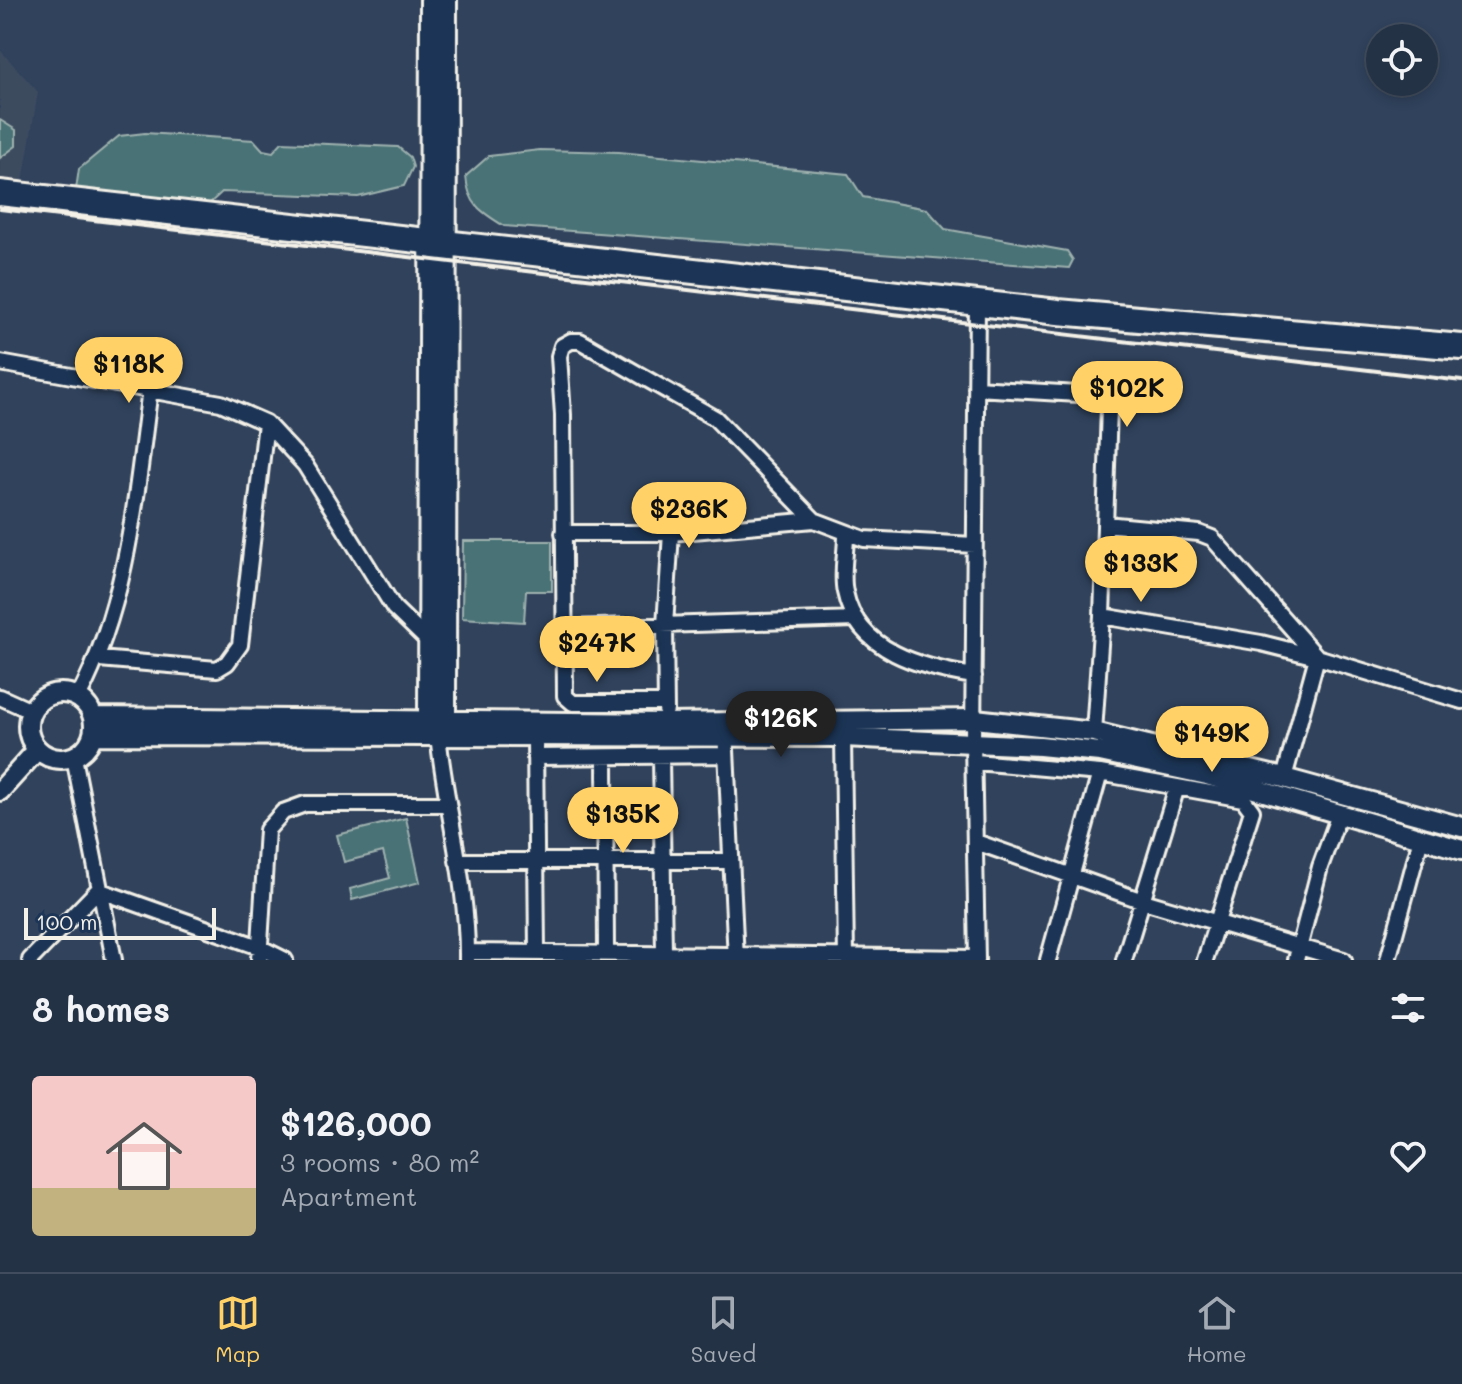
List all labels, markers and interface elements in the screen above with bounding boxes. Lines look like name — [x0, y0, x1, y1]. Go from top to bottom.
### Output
map controls — [1366, 24, 1438, 96]
button: locate — [1366, 24, 1438, 96]
pin: $118K — [73, 337, 185, 405]
text: $118K — [93, 346, 165, 380]
pin: $102K — [1071, 361, 1183, 429]
text: $102K — [1089, 370, 1165, 404]
pin: $236K — [633, 482, 745, 550]
text: $236K — [649, 491, 729, 525]
pin: $133K — [1085, 536, 1197, 604]
text: $133K — [1103, 545, 1179, 579]
pin: $247K — [541, 616, 653, 684]
text: $247K — [558, 625, 636, 659]
pin: $126K — [725, 691, 837, 759]
text: $126K — [744, 700, 818, 734]
pin: $149K — [1156, 706, 1268, 774]
text: $149K — [1174, 715, 1250, 749]
pin: $135K — [567, 787, 679, 855]
text: $135K — [585, 796, 661, 830]
scale bar — [24, 904, 216, 940]
text: 100 m — [36, 907, 98, 936]
text: 8 homes — [32, 986, 170, 1031]
icon: filters — [1386, 986, 1430, 1030]
text: $126,000 — [280, 1100, 432, 1145]
icon: home — [96, 1108, 192, 1204]
icon: heart — [1386, 1134, 1430, 1178]
text: 3 rooms · 80 m² — [280, 1145, 479, 1179]
text: Apartment — [280, 1179, 417, 1213]
tab: Map — [215, 1291, 260, 1368]
tab: Saved — [691, 1291, 756, 1368]
tab: Home — [1187, 1291, 1247, 1368]

